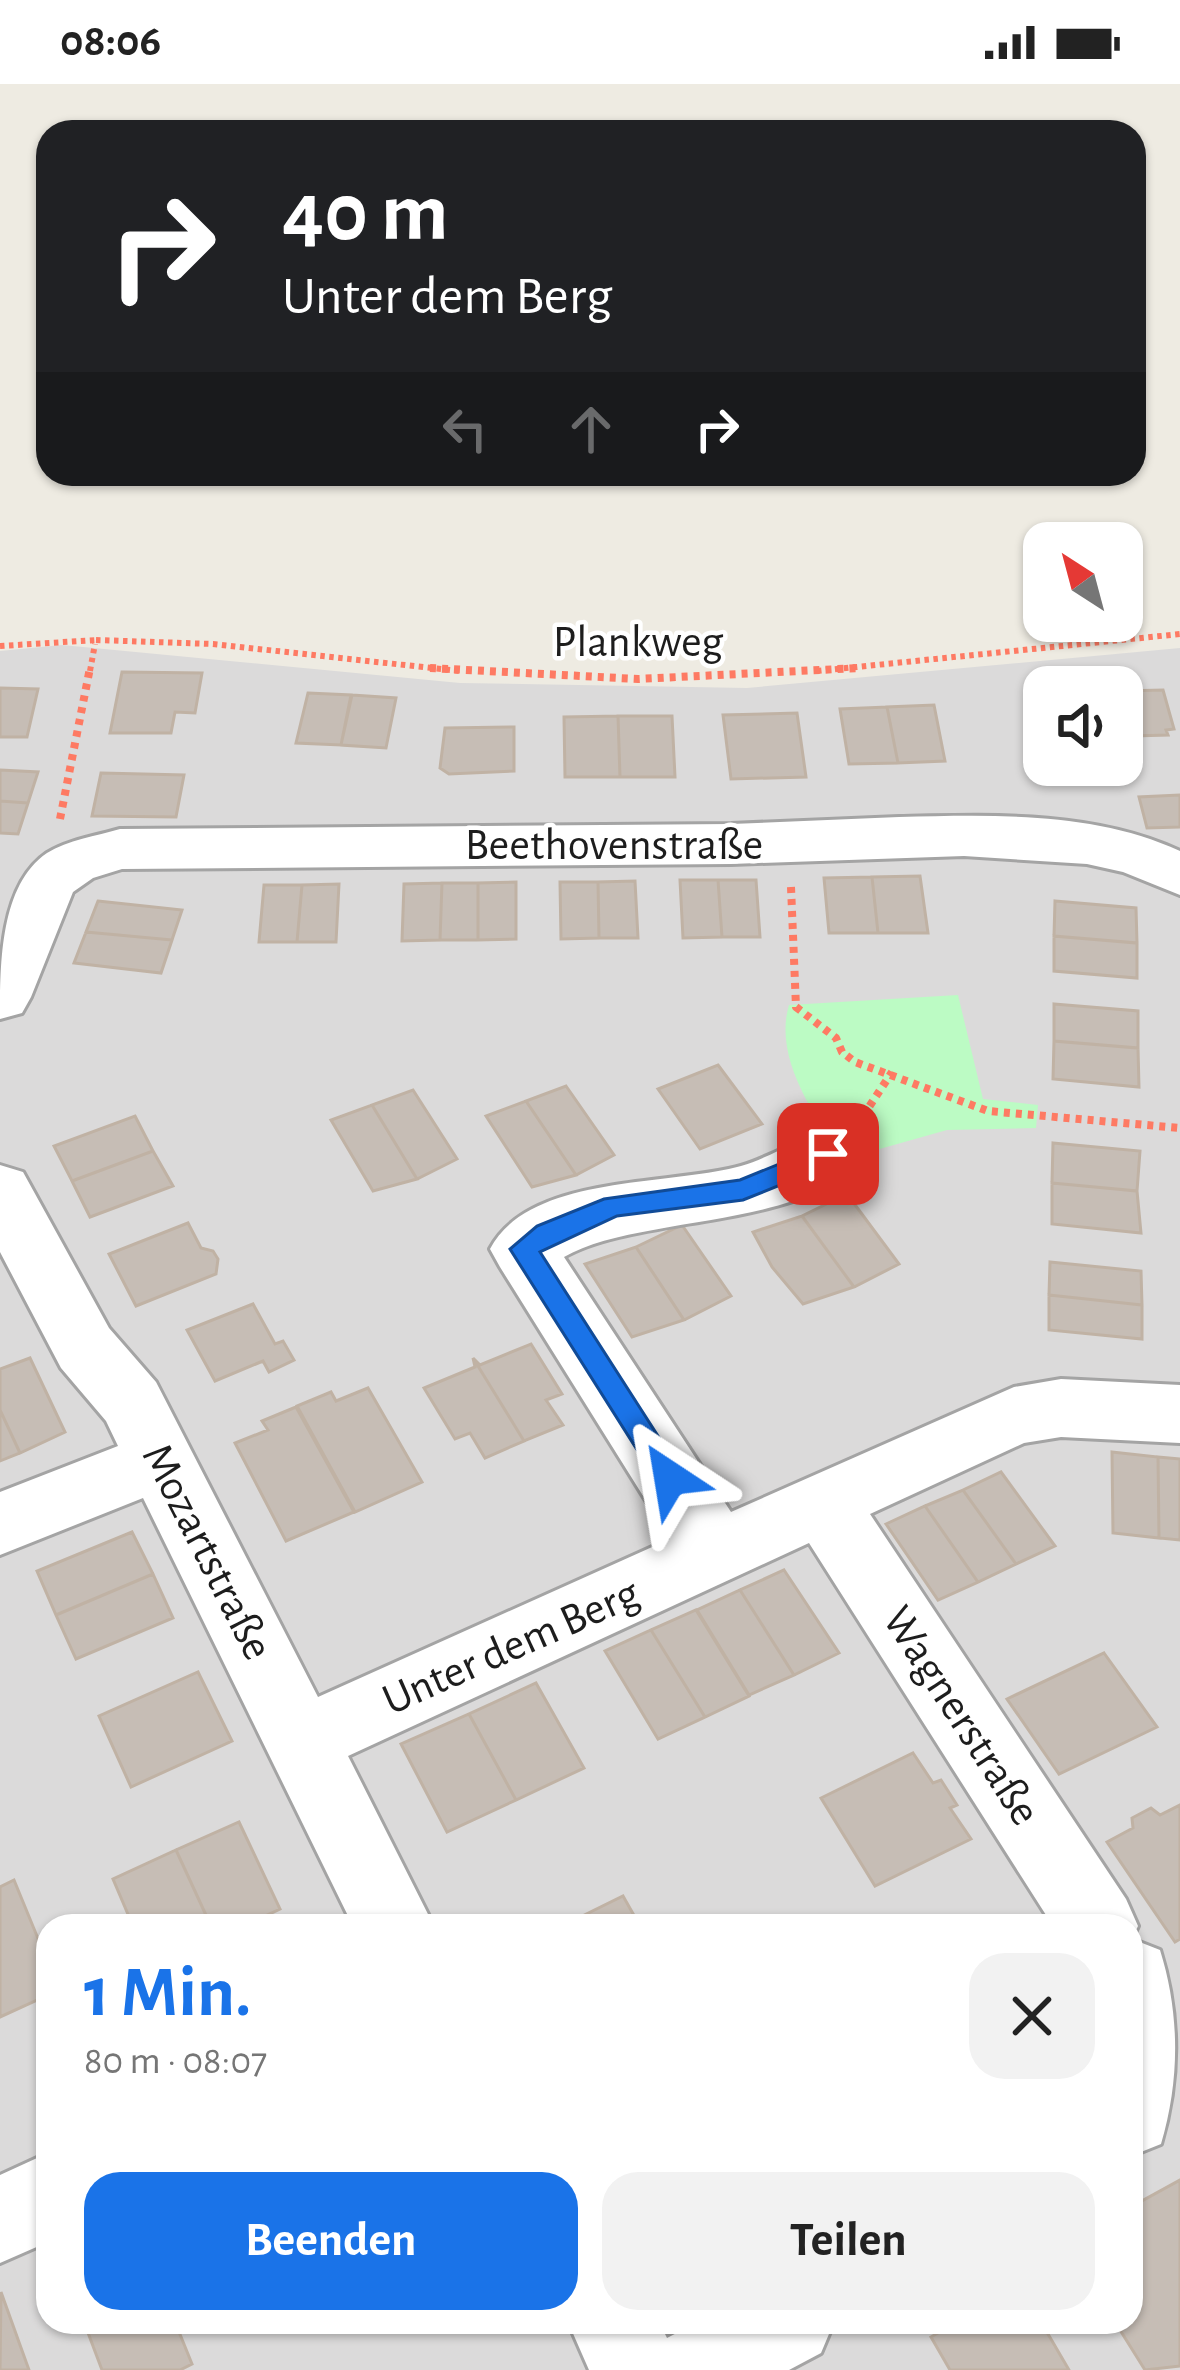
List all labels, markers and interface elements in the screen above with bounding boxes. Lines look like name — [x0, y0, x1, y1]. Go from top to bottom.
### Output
text: 08:06 — [60, 19, 161, 64]
icon: right — [84, 168, 240, 324]
text: 40 m — [282, 172, 449, 256]
text: Unter dem Berg — [282, 270, 612, 324]
icon: left — [432, 396, 498, 462]
icon: ahead — [558, 396, 624, 462]
icon: right — [684, 396, 750, 462]
north arrow — [1023, 522, 1143, 642]
map controls — [1023, 522, 1143, 786]
street label: Plankweg — [553, 620, 723, 665]
button: sound — [1023, 666, 1143, 786]
street label: Beethovenstraße — [465, 823, 763, 868]
pin — [777, 1103, 879, 1205]
icon: arrive — [795, 1121, 861, 1187]
position arrow — [607, 1415, 733, 1541]
street label: Mozartstraße — [134, 1437, 280, 1667]
street label: Unter dem Berg — [376, 1570, 646, 1724]
street label: Wagnerstraße — [874, 1599, 1048, 1833]
button: close — [969, 1953, 1095, 2079]
text: 1 Min. — [84, 1957, 252, 2029]
text: 80 m · 08:07 — [84, 2042, 267, 2081]
button: Beenden — [84, 2172, 578, 2310]
button: Teilen — [602, 2172, 1095, 2310]

